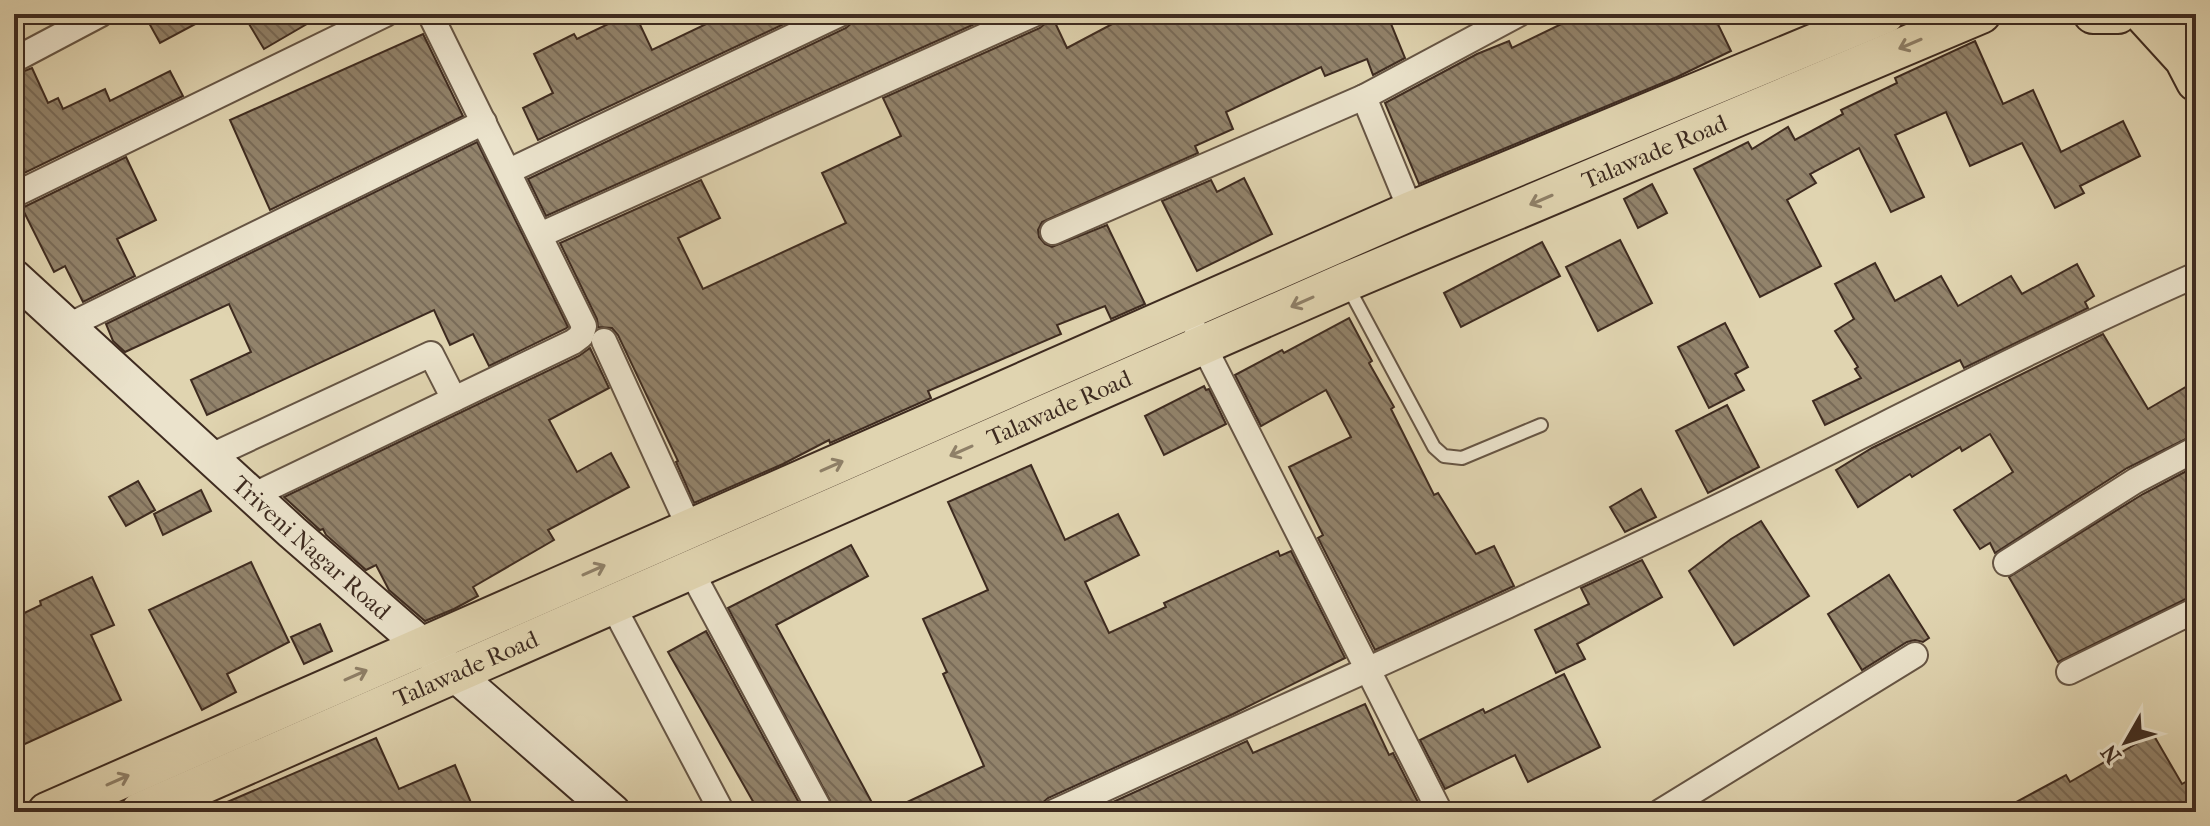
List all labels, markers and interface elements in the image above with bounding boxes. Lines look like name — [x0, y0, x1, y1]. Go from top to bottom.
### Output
one-way arrow — [1898, 38, 1922, 53]
street label: Talawade Road — [1578, 109, 1732, 195]
one-way arrow — [1529, 194, 1554, 208]
one-way arrow — [1290, 295, 1314, 310]
street label: Talawade Road — [983, 364, 1136, 452]
one-way arrow — [949, 445, 974, 460]
one-way arrow — [820, 458, 844, 473]
street label: Triveni Nagar Road — [226, 470, 397, 626]
one-way arrow — [581, 562, 606, 577]
street label: Talawade Road — [389, 624, 543, 713]
one-way arrow — [343, 666, 368, 681]
north arrow — [2086, 702, 2166, 782]
text: N — [2096, 739, 2127, 769]
one-way arrow — [106, 772, 130, 787]

